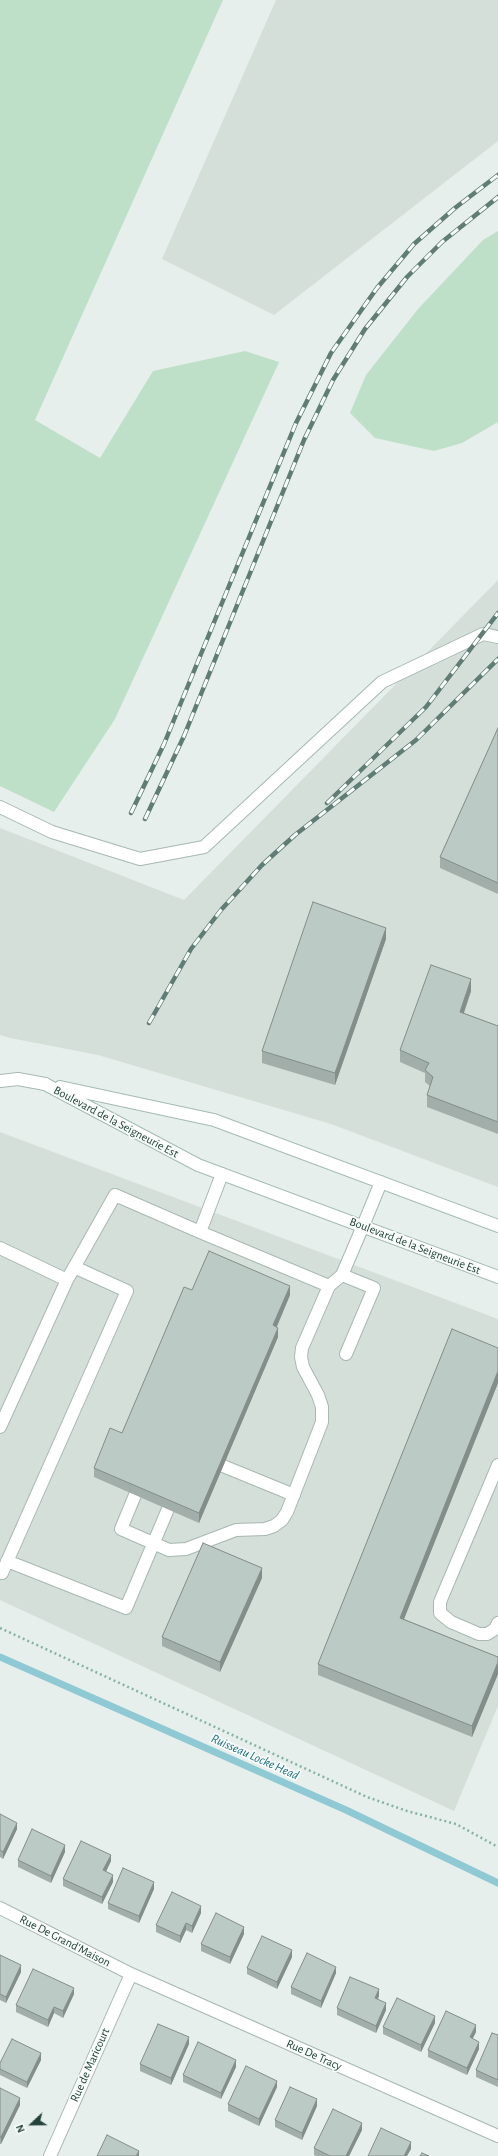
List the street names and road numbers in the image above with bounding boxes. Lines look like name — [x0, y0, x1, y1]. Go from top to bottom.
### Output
street label: Boulevard de la Seigneurie Est — [51, 1083, 181, 1161]
street label: Boulevard de la Seigneurie Est — [347, 1214, 483, 1278]
street label: Rue De Grand'Maison — [17, 1912, 113, 1970]
street label: Rue de Maricourt — [67, 2026, 113, 2104]
street label: Rue De Tracy — [284, 2036, 344, 2074]

